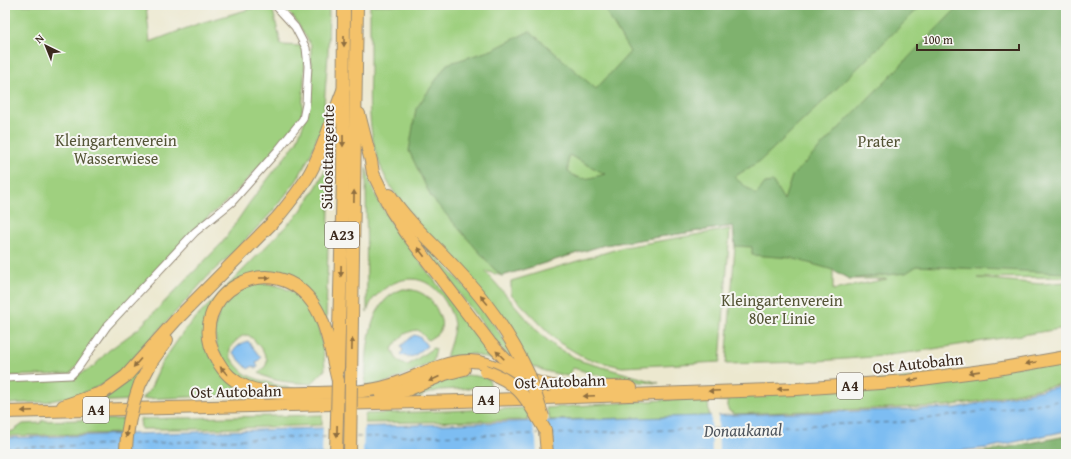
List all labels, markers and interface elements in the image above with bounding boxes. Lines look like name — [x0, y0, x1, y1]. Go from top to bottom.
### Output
north arrow — [26, 26, 66, 66]
scale bar — [917, 26, 1019, 52]
text: N — [31, 30, 48, 47]
text: 100 m — [923, 31, 953, 48]
one-way arrow — [341, 35, 347, 48]
street label: Südosttangente — [314, 104, 340, 210]
park label: Kleingartenverein Wasserwiese — [55, 128, 177, 170]
park label: Prater — [858, 129, 901, 153]
one-way arrow — [340, 135, 346, 148]
one-way arrow — [351, 189, 357, 202]
road number: A23 — [325, 222, 359, 248]
one-way arrow — [416, 246, 425, 257]
one-way arrow — [338, 265, 344, 278]
one-way arrow — [259, 274, 271, 281]
park label: Kleingartenverein 80er Linie — [721, 288, 843, 330]
one-way arrow — [479, 295, 488, 305]
one-way arrow — [349, 337, 355, 350]
street label: Ost Autobahn — [871, 346, 965, 380]
one-way arrow — [495, 350, 505, 359]
one-way arrow — [133, 358, 142, 369]
one-way arrow — [1025, 360, 1037, 366]
one-way arrow — [220, 366, 229, 376]
street label: Ost Autobahn — [514, 367, 606, 395]
one-way arrow — [968, 369, 980, 375]
road number: A4 — [837, 373, 863, 399]
one-way arrow — [429, 376, 440, 382]
one-way arrow — [907, 377, 919, 384]
street label: Ost Autobahn — [190, 378, 282, 404]
one-way arrow — [777, 386, 789, 393]
road number: A4 — [473, 387, 499, 413]
one-way arrow — [708, 388, 720, 395]
one-way arrow — [582, 393, 595, 399]
road number: A4 — [83, 397, 109, 423]
one-way arrow — [21, 408, 33, 415]
water label: Donaukanal — [703, 416, 782, 443]
one-way arrow — [333, 425, 340, 437]
one-way arrow — [124, 426, 130, 438]

